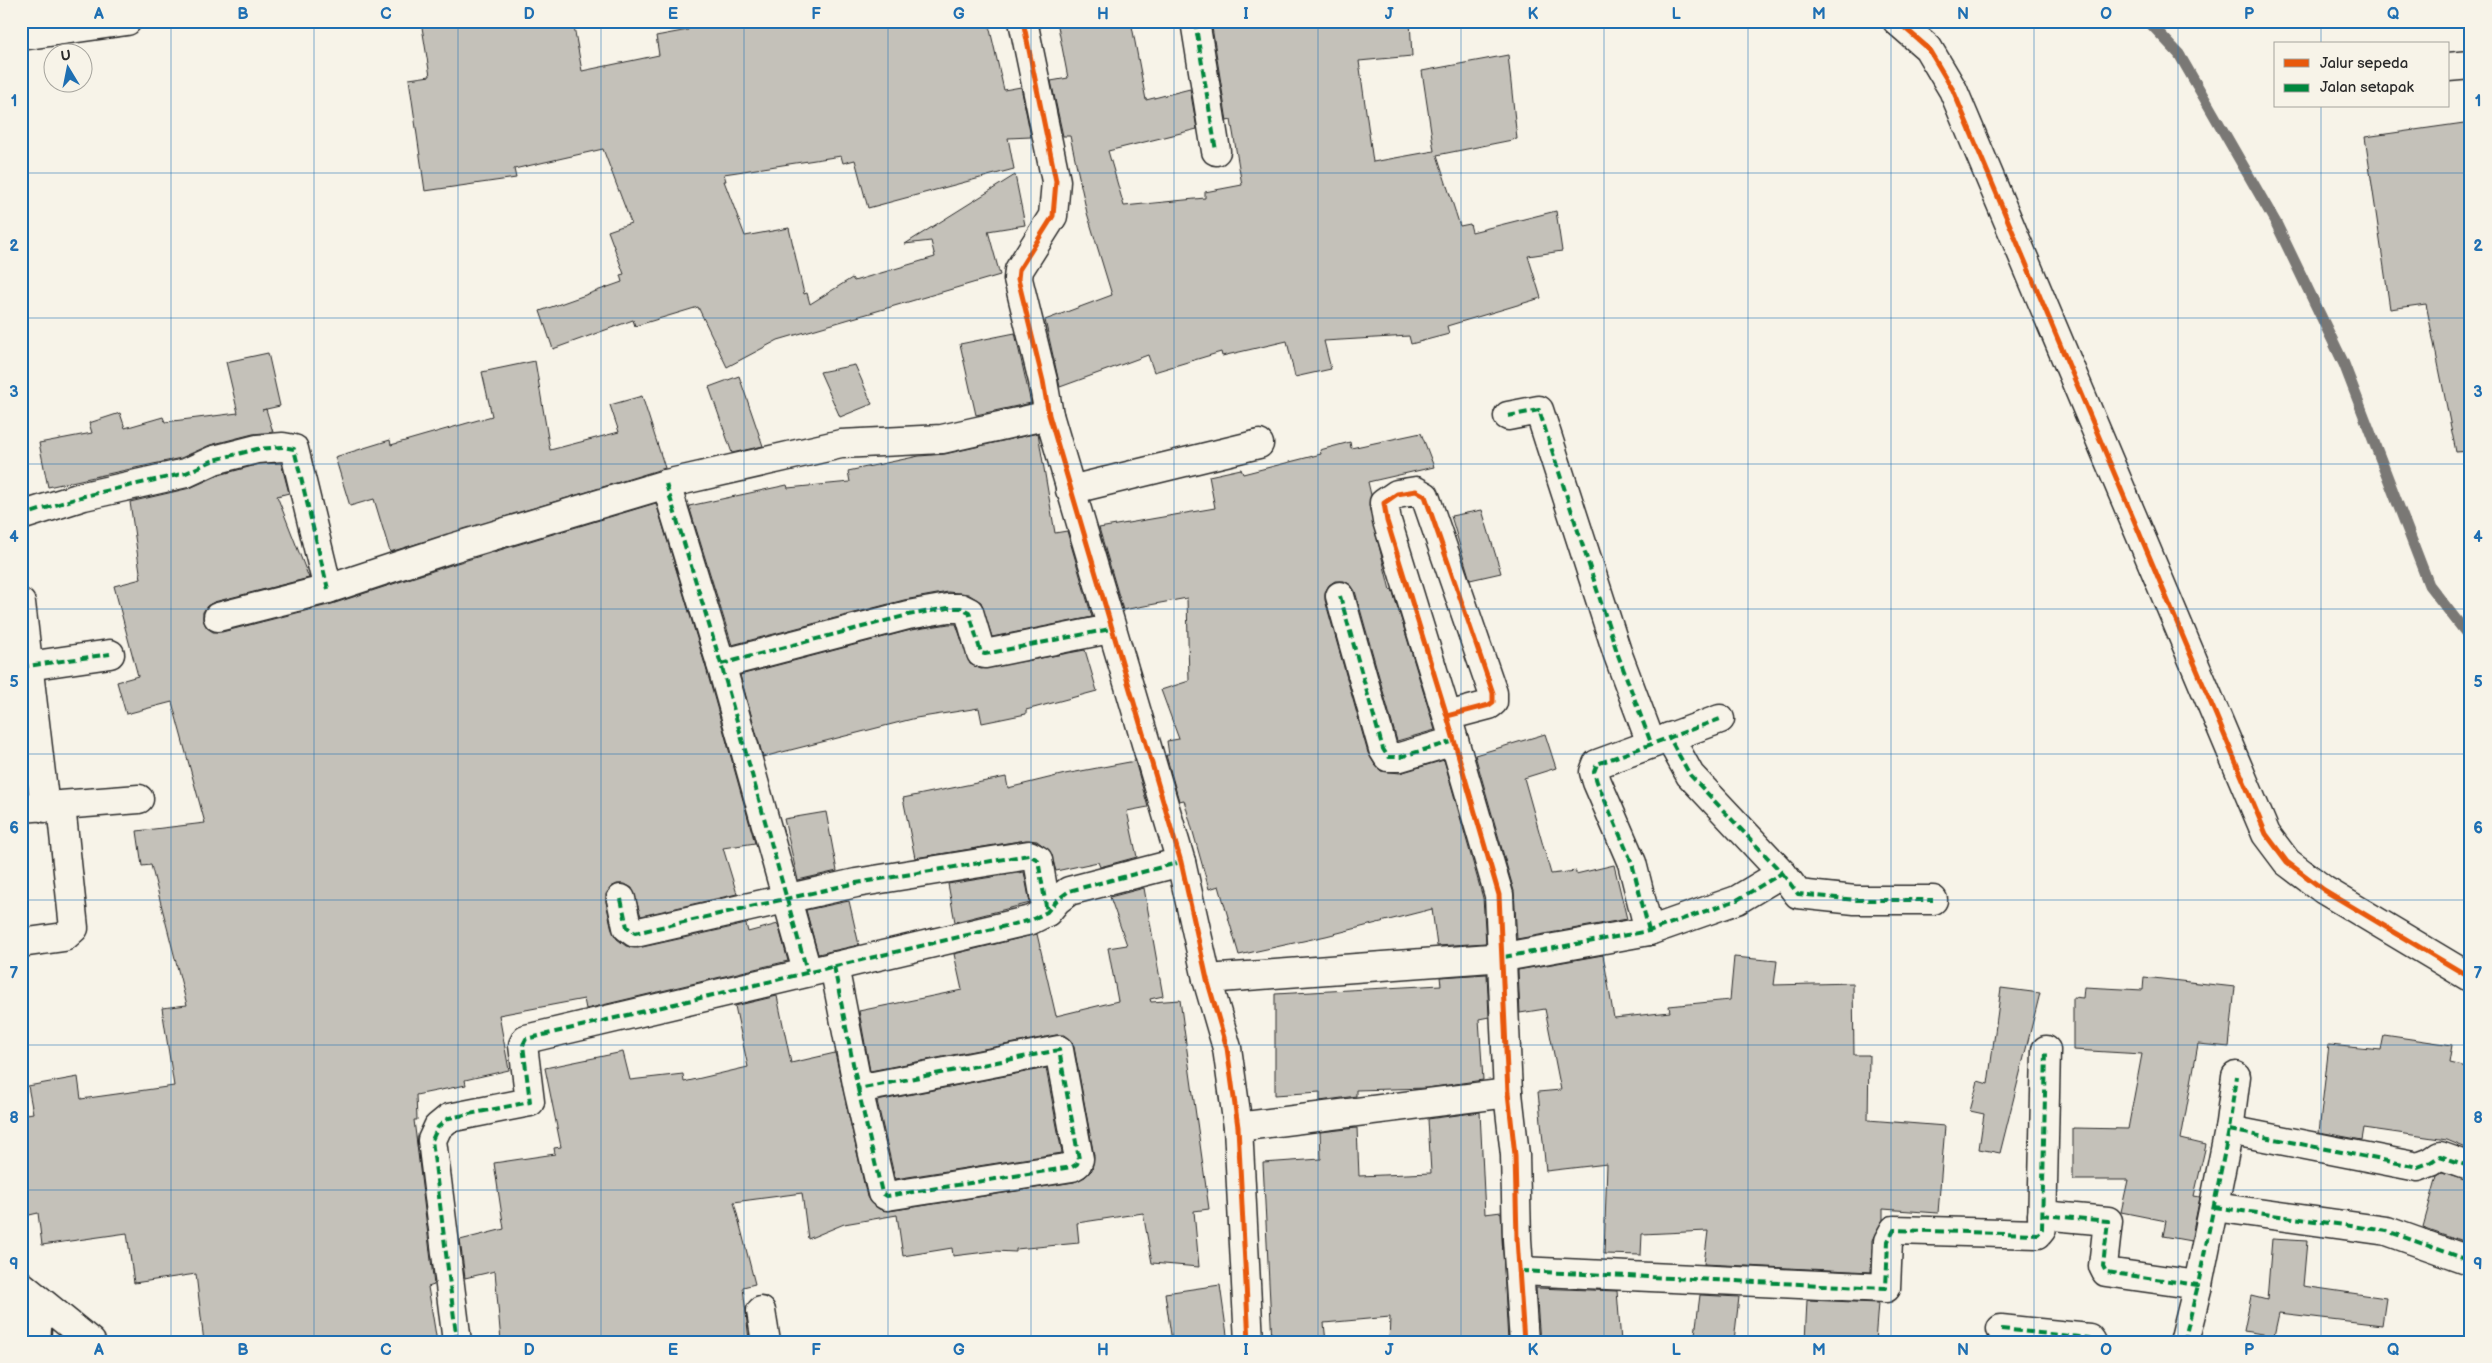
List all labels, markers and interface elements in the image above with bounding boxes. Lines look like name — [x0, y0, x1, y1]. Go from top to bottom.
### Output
text: A — [93, 5, 104, 24]
text: B — [237, 5, 249, 24]
text: C — [380, 5, 392, 24]
text: D — [523, 5, 535, 24]
text: E — [668, 5, 678, 24]
text: F — [811, 5, 821, 24]
text: G — [953, 5, 965, 24]
text: H — [1097, 5, 1109, 24]
text: I — [1243, 5, 1249, 24]
text: J — [1385, 5, 1394, 24]
text: K — [1528, 5, 1539, 24]
text: L — [1671, 5, 1681, 24]
text: M — [1812, 5, 1826, 24]
text: N — [1957, 5, 1969, 24]
text: O — [2100, 5, 2112, 24]
text: P — [2244, 5, 2254, 24]
text: Q — [2387, 5, 2399, 24]
north arrow — [42, 42, 92, 92]
legend — [2274, 42, 2450, 108]
text: U — [59, 46, 72, 65]
text: Jalur sepeda — [2320, 54, 2408, 73]
text: Jalan setapak — [2320, 78, 2414, 97]
text: 1 — [11, 92, 17, 111]
text: 1 — [2475, 92, 2481, 111]
text: 2 — [9, 237, 19, 256]
text: 2 — [2473, 237, 2483, 256]
text: 3 — [9, 383, 19, 402]
text: 3 — [2473, 383, 2483, 402]
text: 4 — [9, 528, 19, 547]
text: 4 — [2473, 528, 2483, 547]
text: 5 — [9, 673, 19, 692]
text: 5 — [2473, 673, 2483, 692]
text: 6 — [9, 819, 19, 838]
text: 6 — [2473, 819, 2483, 838]
text: 7 — [10, 964, 19, 983]
text: 7 — [2474, 964, 2483, 983]
text: 8 — [9, 1109, 19, 1128]
text: 8 — [2473, 1109, 2483, 1128]
text: 9 — [9, 1255, 19, 1274]
text: 9 — [2473, 1255, 2483, 1274]
text: A — [93, 1341, 104, 1360]
text: B — [237, 1341, 249, 1360]
text: C — [380, 1341, 392, 1360]
text: D — [523, 1341, 535, 1360]
text: E — [668, 1341, 678, 1360]
text: F — [811, 1341, 821, 1360]
text: G — [953, 1341, 965, 1360]
text: H — [1097, 1341, 1109, 1360]
text: I — [1243, 1341, 1249, 1360]
text: J — [1385, 1341, 1394, 1360]
text: K — [1528, 1341, 1539, 1360]
text: L — [1671, 1341, 1681, 1360]
text: M — [1812, 1341, 1826, 1360]
text: N — [1957, 1341, 1969, 1360]
text: O — [2100, 1341, 2112, 1360]
text: P — [2244, 1341, 2254, 1360]
text: Q — [2387, 1341, 2399, 1360]

